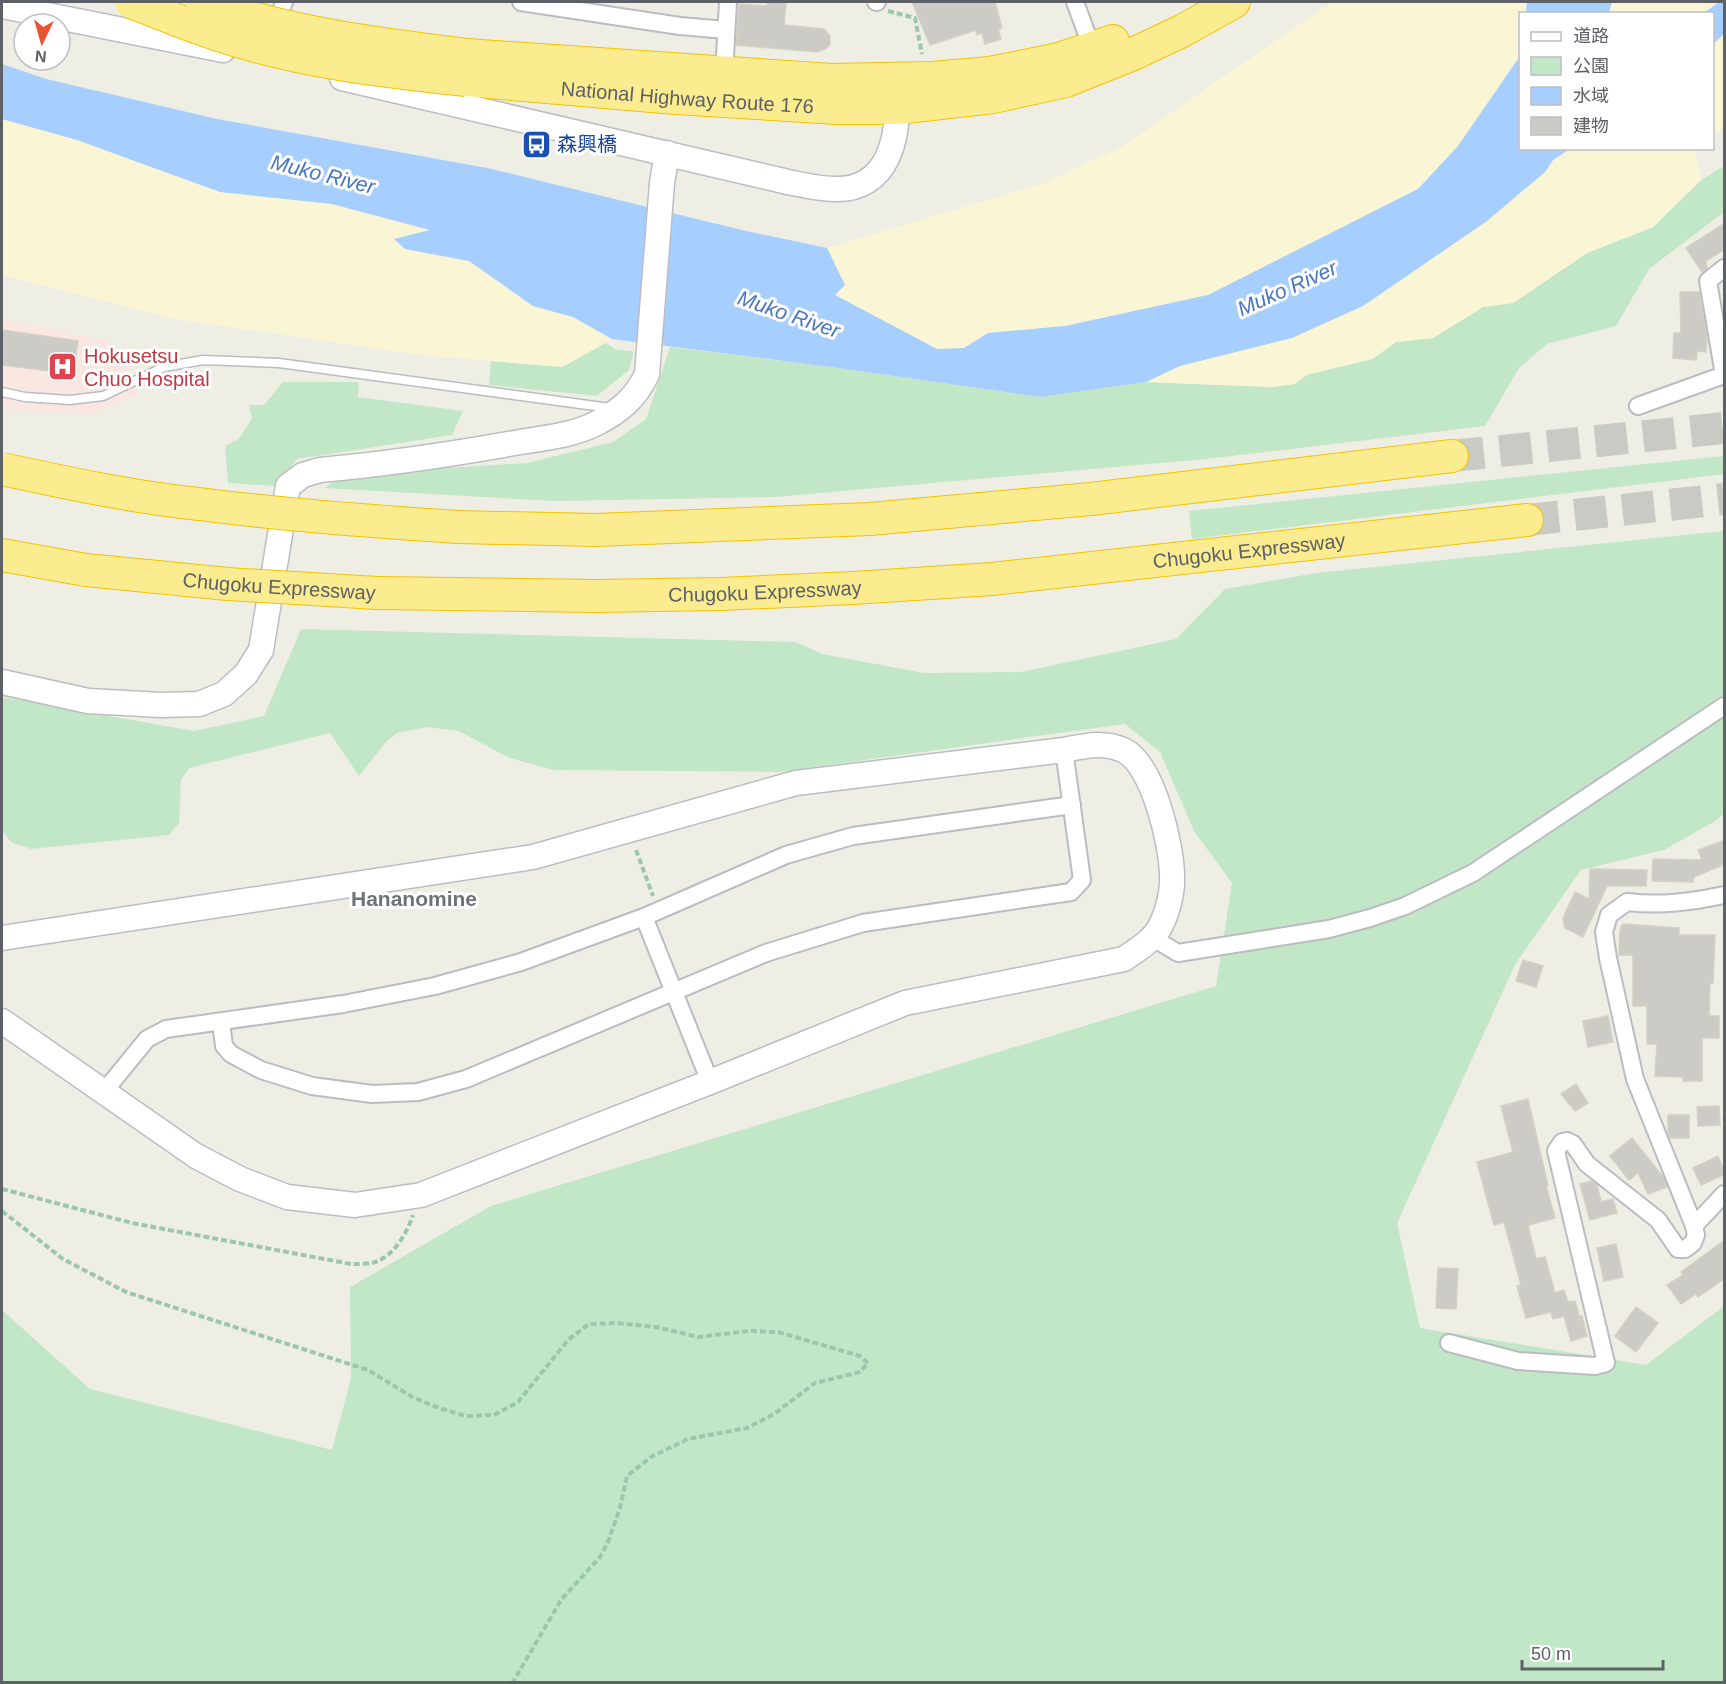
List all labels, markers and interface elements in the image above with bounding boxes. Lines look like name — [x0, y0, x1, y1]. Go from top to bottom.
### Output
north arrow — [12, 12, 72, 72]
legend — [1519, 12, 1714, 150]
text: 道路 — [1573, 26, 1609, 46]
text: N — [34, 47, 47, 65]
text: 公園 — [1573, 56, 1609, 76]
street label: National Highway Route 176 — [560, 77, 814, 118]
text: 水域 — [1573, 86, 1609, 106]
text: 建物 — [1573, 116, 1609, 136]
bus stop icon: 森興橋 — [520, 128, 552, 160]
place label: 森興橋 — [557, 133, 617, 155]
water label: Muko River — [269, 150, 378, 198]
water label: Muko River — [1234, 255, 1341, 320]
water label: Muko River — [735, 286, 844, 342]
place label: Hokusetsu Chuo Hospital — [84, 345, 210, 390]
hospital icon: Hokusetsu Chuo Hospital — [47, 351, 79, 383]
street label: Chugoku Expressway — [1152, 529, 1346, 572]
street label: Chugoku Expressway — [182, 569, 376, 604]
street label: Chugoku Expressway — [668, 576, 862, 606]
district label: Hananomine — [351, 887, 477, 910]
scale bar — [1522, 1633, 1663, 1671]
text: 50 m — [1531, 1644, 1571, 1664]

